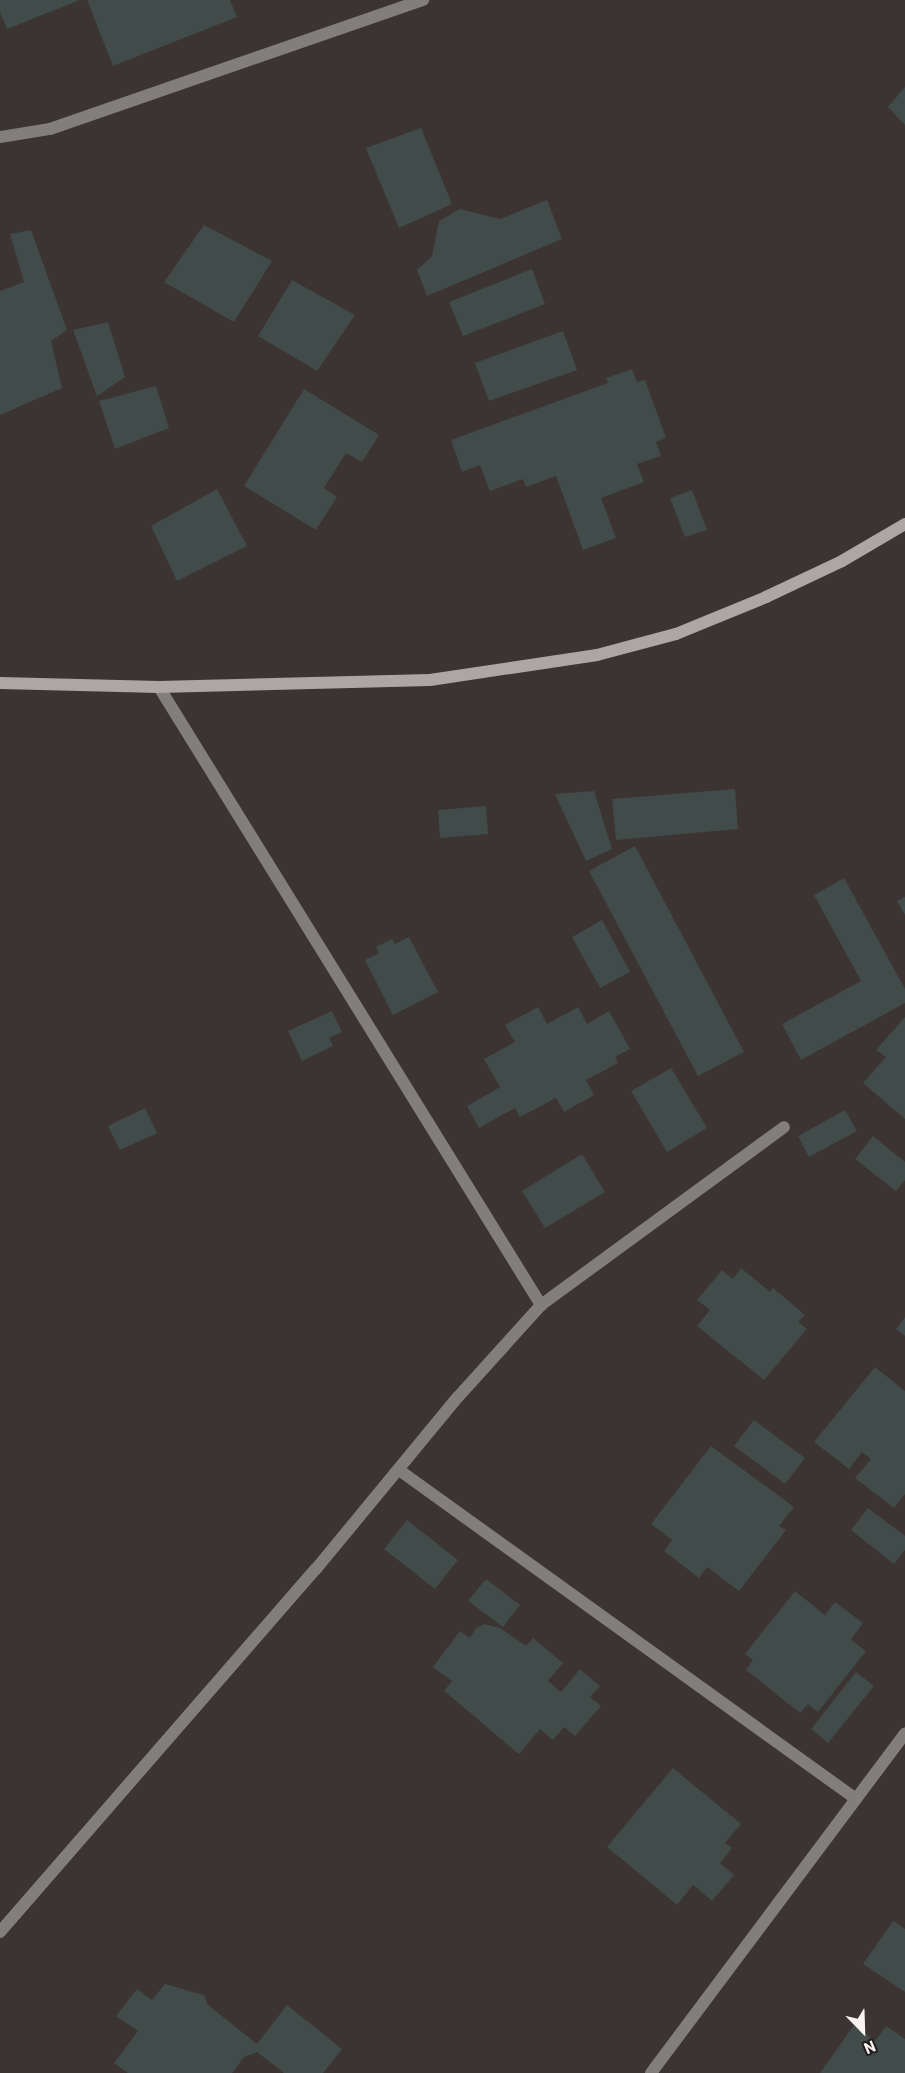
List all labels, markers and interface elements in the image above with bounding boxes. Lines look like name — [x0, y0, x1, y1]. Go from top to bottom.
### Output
north arrow — [833, 2001, 893, 2061]
text: N — [862, 2037, 879, 2059]

